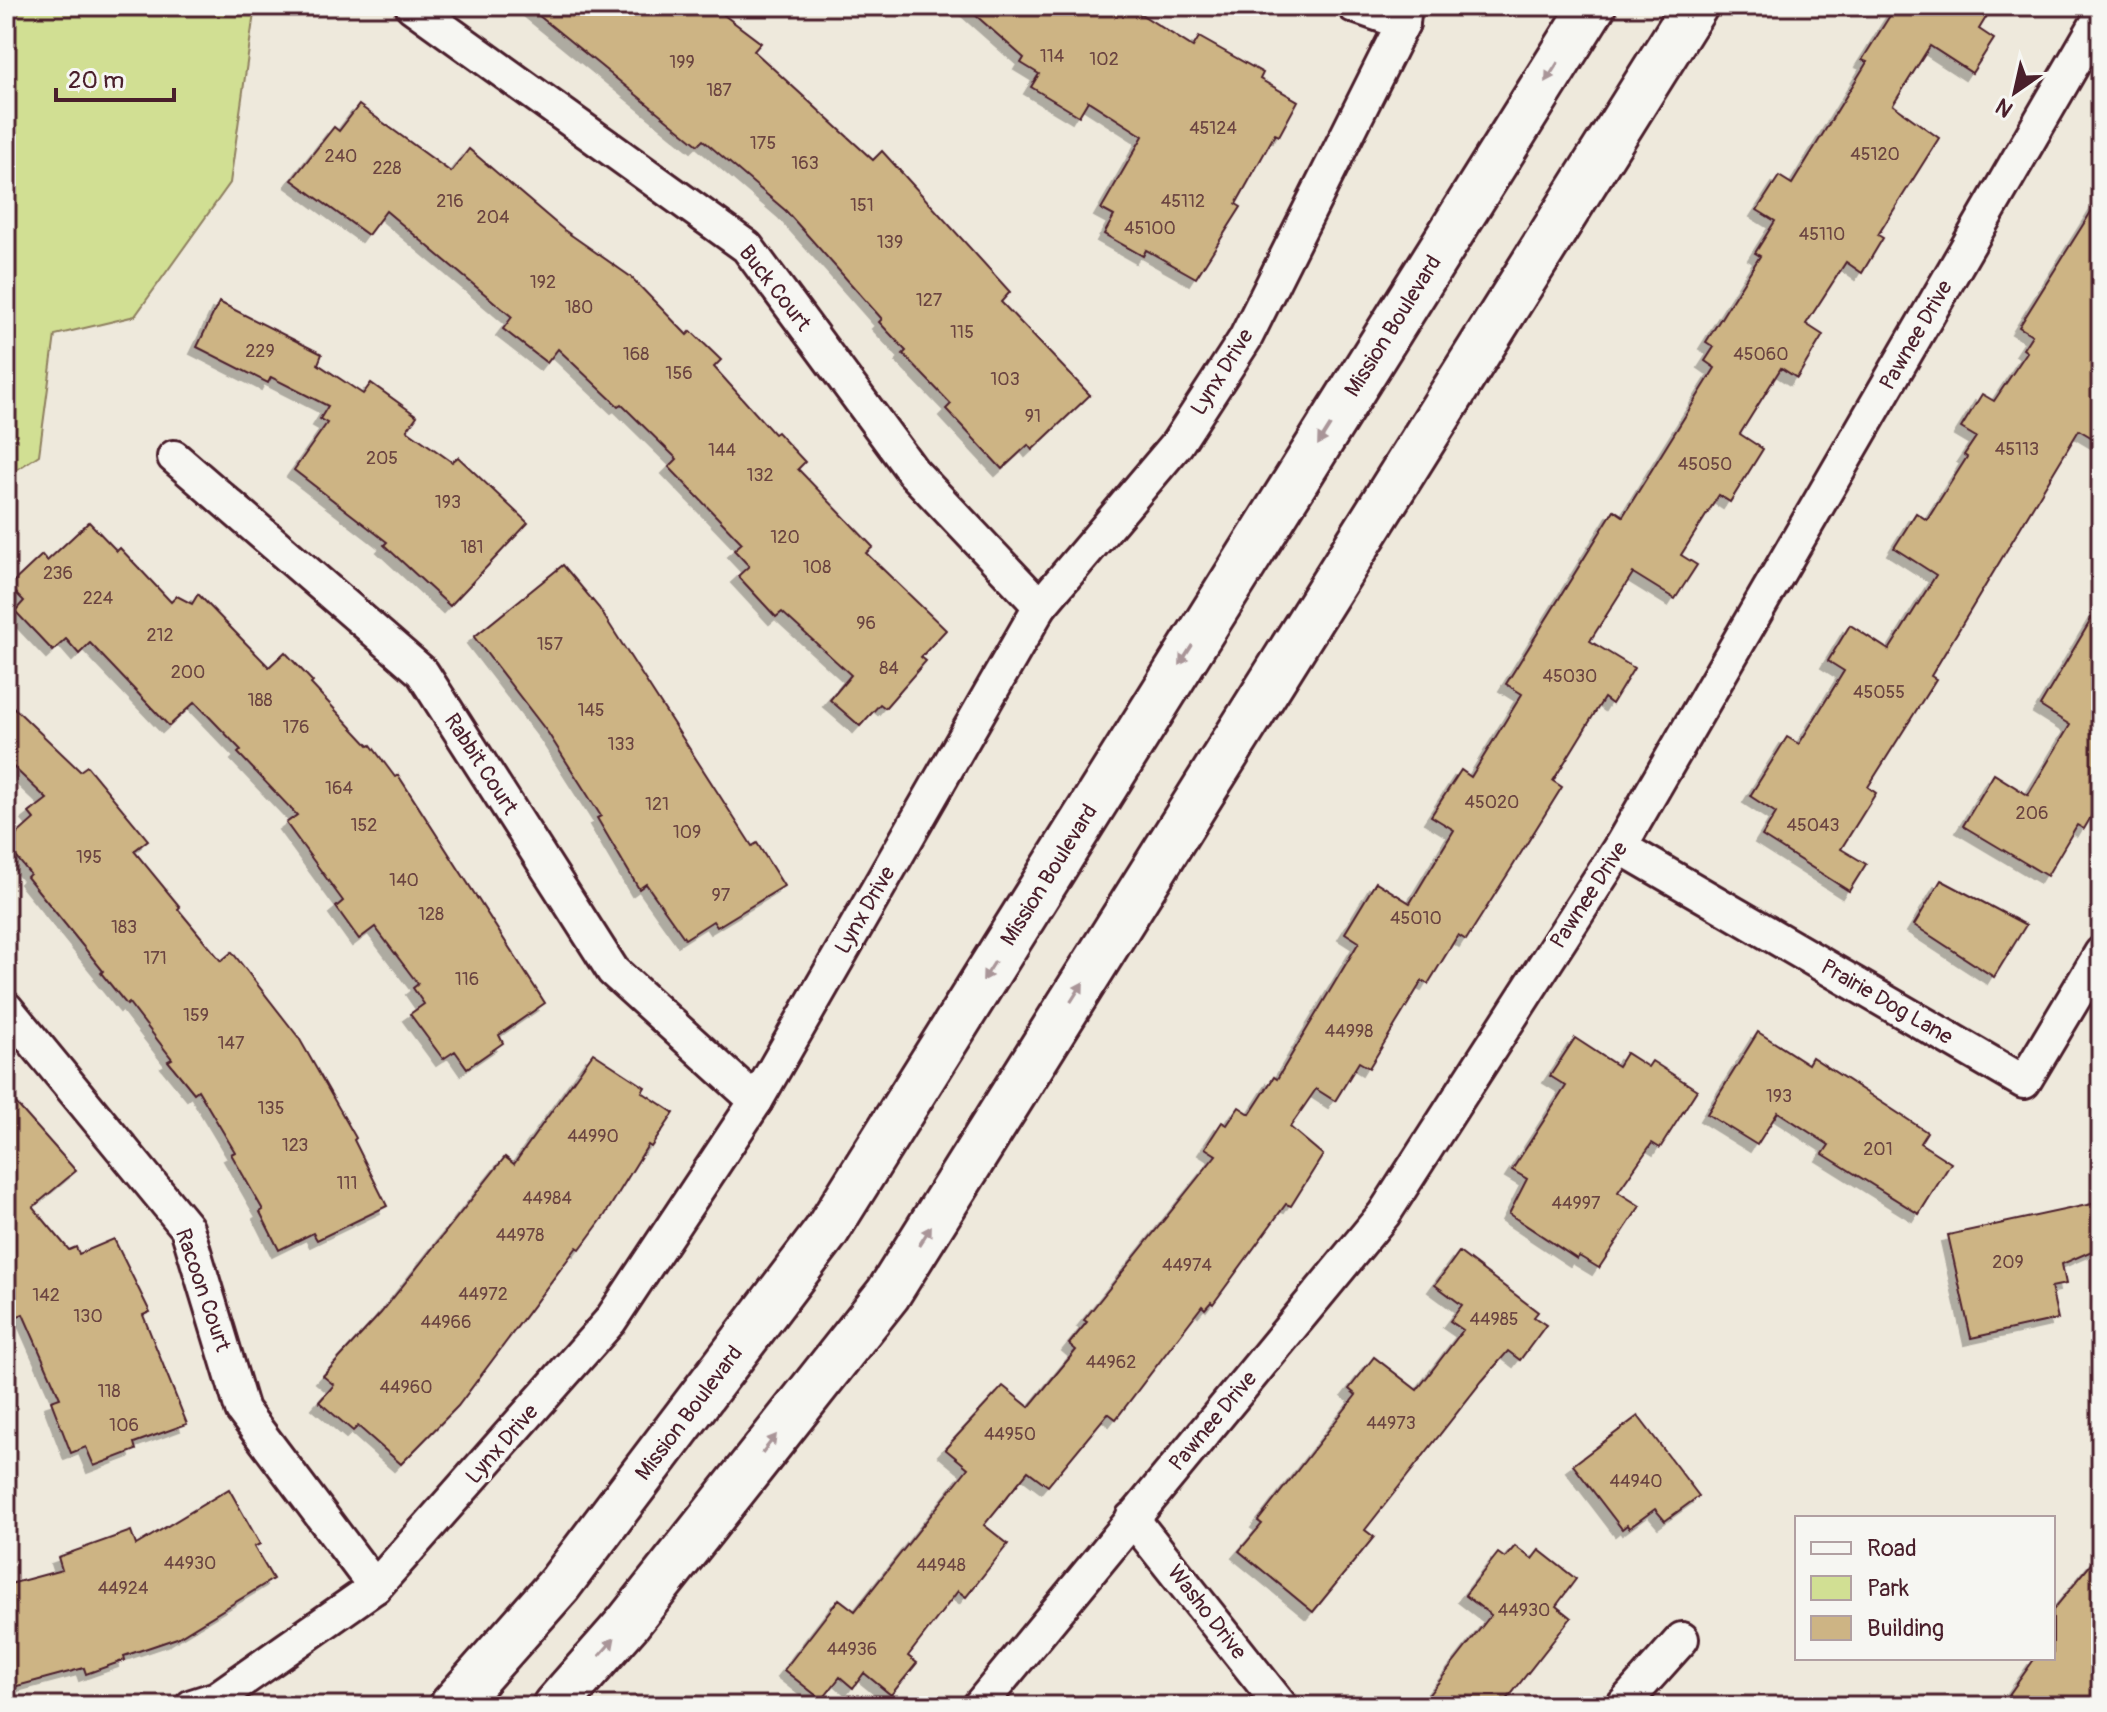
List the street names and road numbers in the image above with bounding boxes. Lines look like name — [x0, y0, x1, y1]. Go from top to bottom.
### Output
street label: Buck Court — [733, 239, 817, 337]
street label: Mission Boulevard — [1338, 250, 1448, 402]
street label: Pawnee Drive — [1873, 275, 1959, 395]
street label: Lynx Drive — [1184, 323, 1260, 421]
street label: Rabbit Court — [438, 708, 524, 820]
street label: Mission Boulevard — [994, 799, 1104, 951]
street label: Pawnee Drive — [1544, 836, 1634, 954]
street label: Lynx Drive — [829, 861, 901, 959]
street label: Prairie Dog Lane — [1816, 953, 1958, 1051]
street label: Racoon Court — [169, 1225, 237, 1355]
street label: Mission Boulevard — [629, 1340, 749, 1486]
street label: Pawnee Drive — [1163, 1365, 1263, 1477]
street label: Lynx Drive — [460, 1398, 544, 1490]
street label: Washo Drive — [1161, 1559, 1253, 1665]

